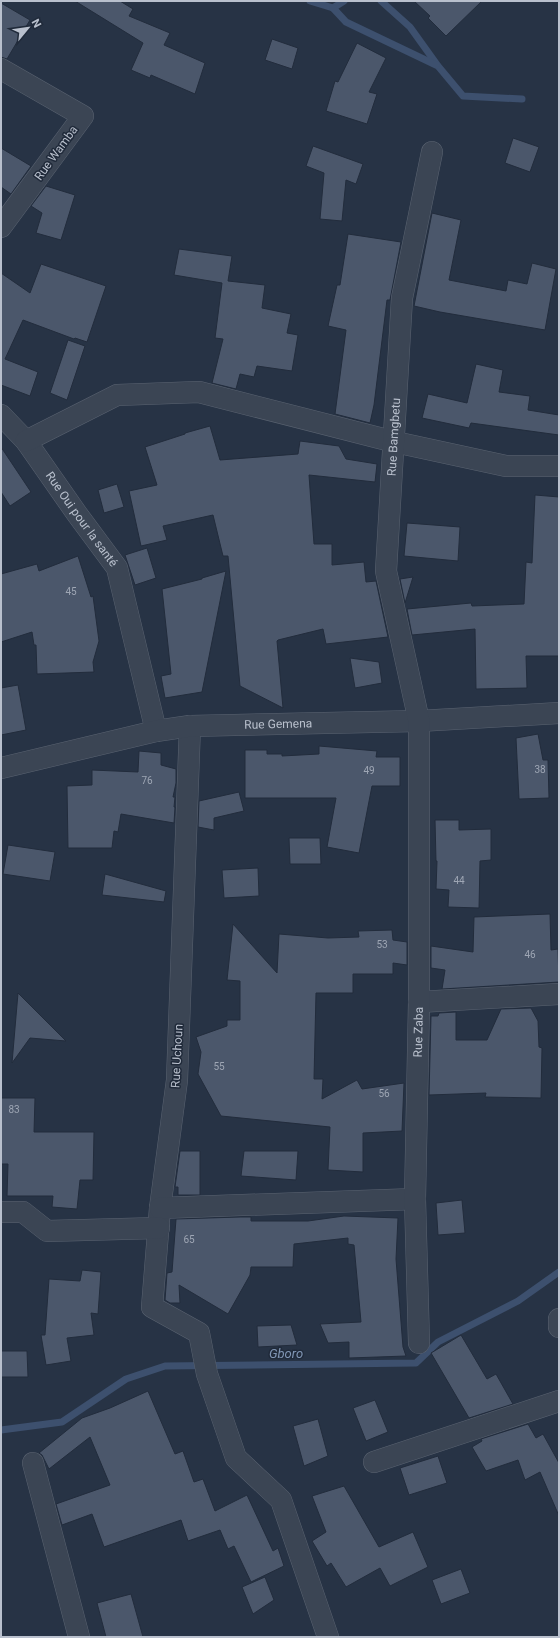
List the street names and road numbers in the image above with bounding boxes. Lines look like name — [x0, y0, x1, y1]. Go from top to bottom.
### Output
street label: Rue Wamba — [31, 123, 81, 183]
street label: Rue Bamgbetu — [385, 397, 403, 476]
street label: Rue Oui pour la santé — [43, 469, 121, 569]
street label: Rue Gemena — [244, 716, 312, 732]
street label: Rue Zaba — [411, 1007, 426, 1057]
street label: Rue Uchoun — [168, 1024, 186, 1088]

